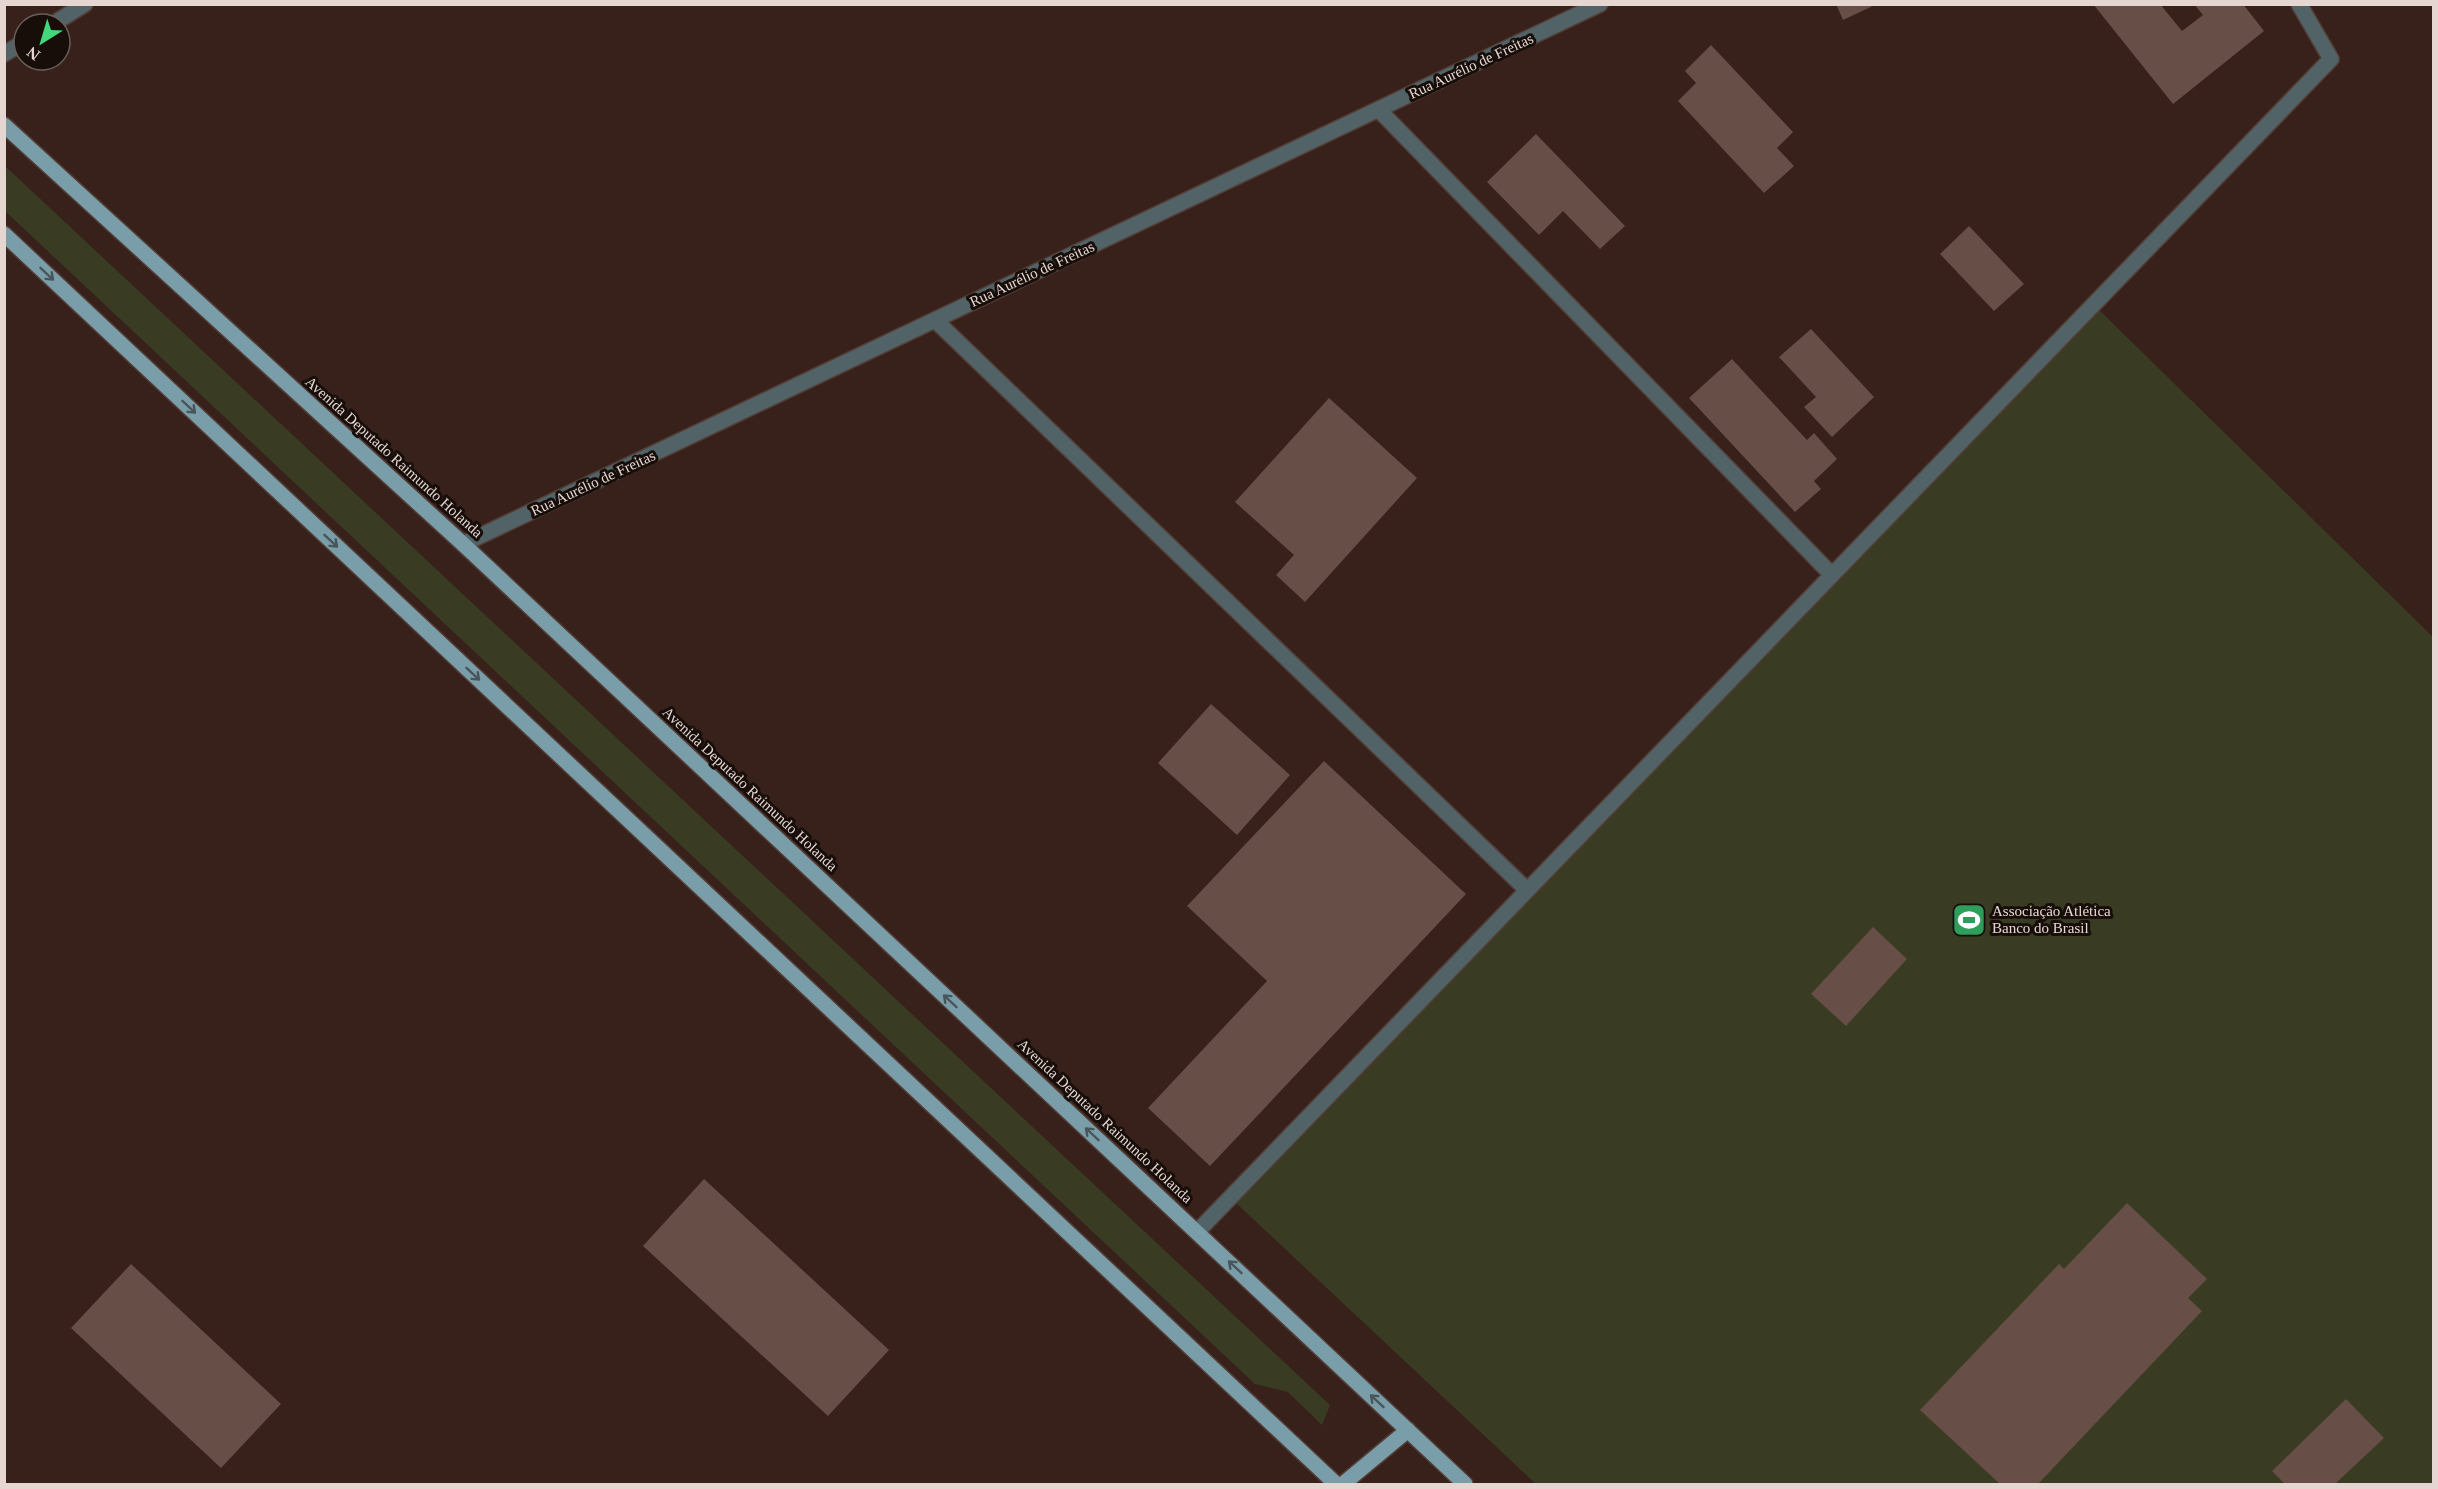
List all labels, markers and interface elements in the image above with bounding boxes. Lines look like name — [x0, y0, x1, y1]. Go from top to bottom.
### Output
north arrow — [12, 12, 72, 72]
street label: Rua Aurélio de Freitas — [1406, 30, 1536, 102]
text: N — [23, 43, 43, 64]
street label: Rua Aurélio de Freitas — [967, 238, 1097, 310]
one-way arrow — [39, 267, 54, 281]
street label: Avenida Deputado Raimundo Holanda — [302, 373, 486, 541]
one-way arrow — [182, 400, 197, 414]
street label: Rua Aurélio de Freitas — [528, 447, 658, 519]
one-way arrow — [324, 534, 339, 548]
one-way arrow — [466, 667, 481, 681]
street label: Avenida Deputado Raimundo Holanda — [659, 704, 841, 874]
sports icon: Associação Atlética Banco do Brasil — [1951, 902, 1987, 938]
place label: Associação Atlética Banco do Brasil — [1992, 903, 2111, 936]
one-way arrow — [943, 994, 958, 1008]
street label: Avenida Deputado Raimundo Holanda — [1014, 1036, 1196, 1206]
one-way arrow — [1085, 1127, 1100, 1141]
one-way arrow — [1227, 1260, 1242, 1275]
one-way arrow — [1369, 1394, 1384, 1408]

